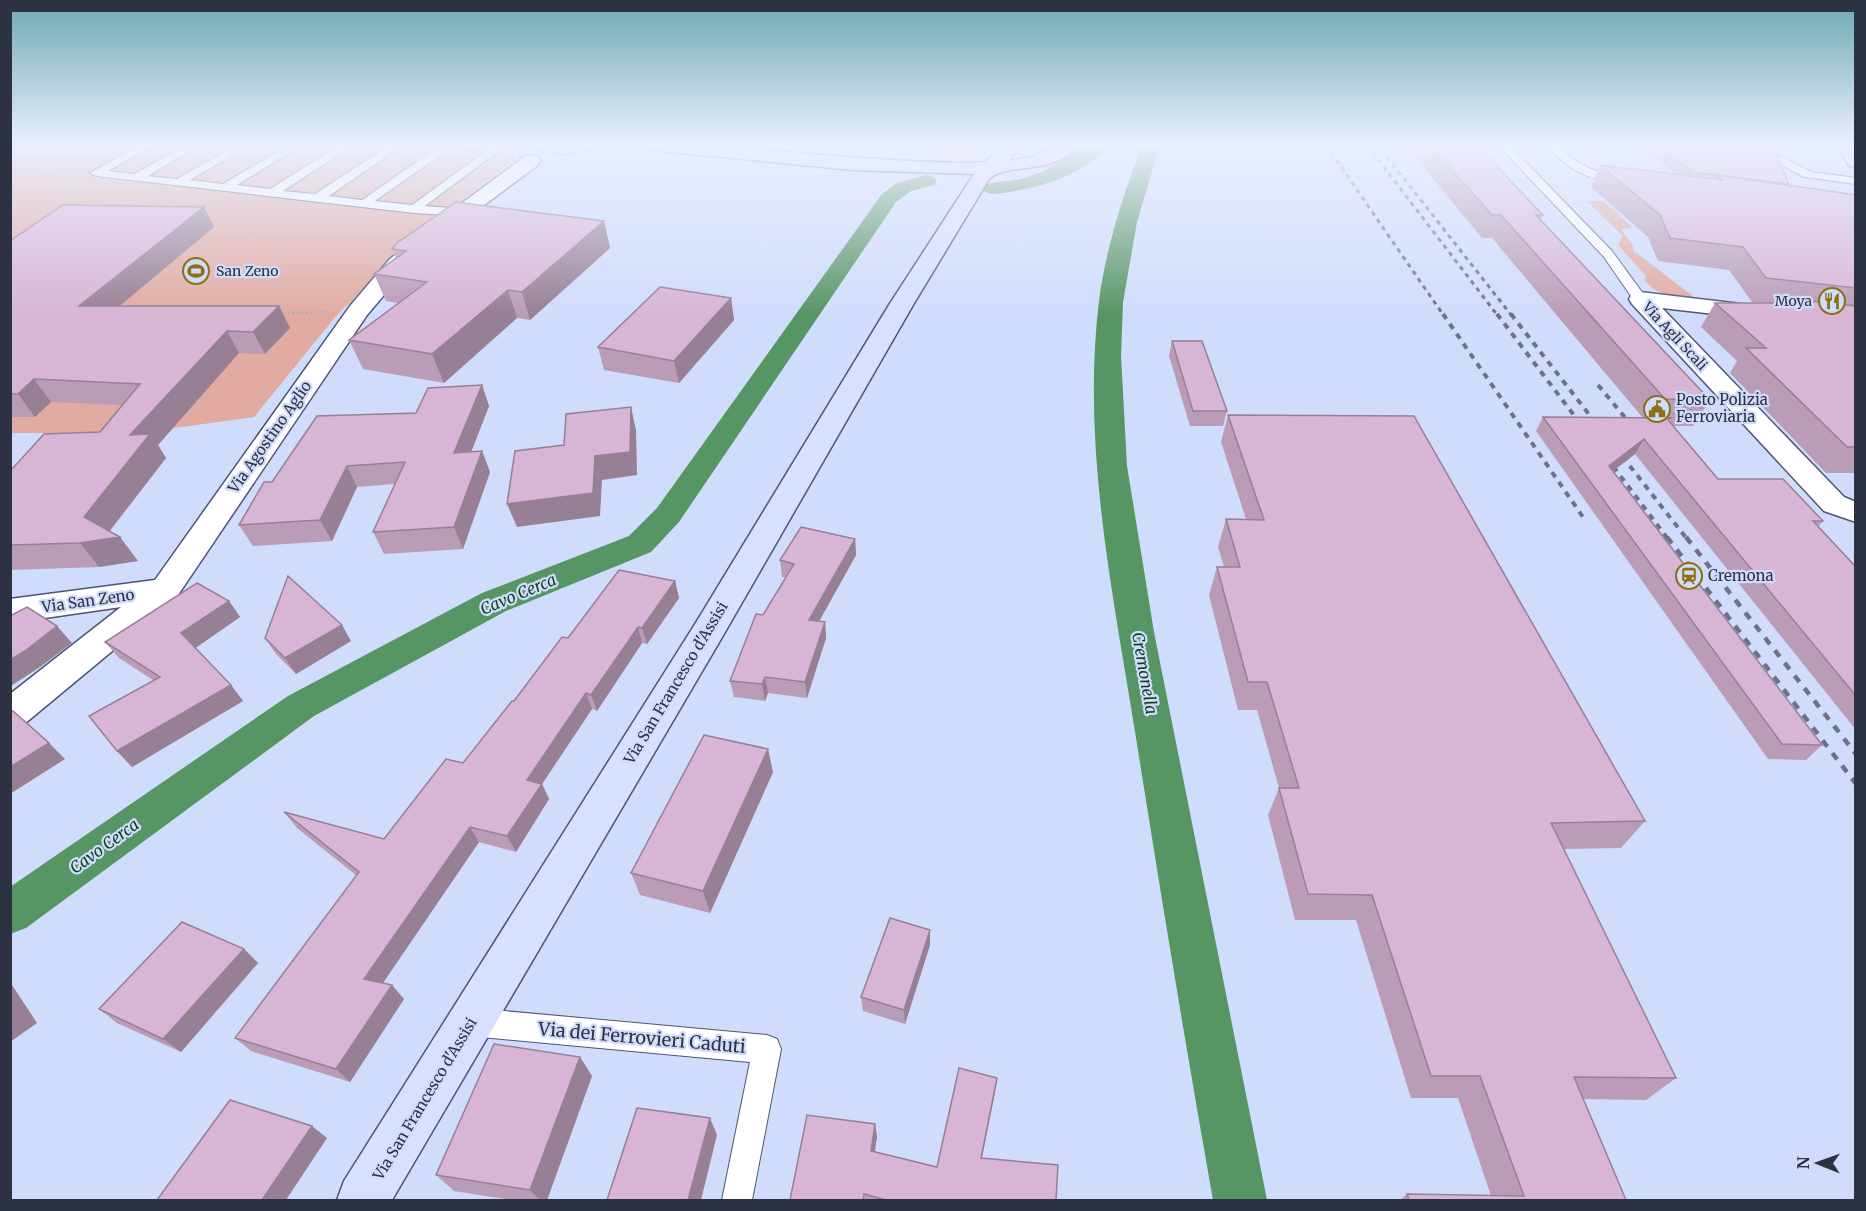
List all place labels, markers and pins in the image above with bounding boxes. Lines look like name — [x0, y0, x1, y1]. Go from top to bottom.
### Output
sports icon: San Zeno — [181, 256, 211, 286]
place label: San Zeno — [216, 262, 278, 280]
restaurant icon: Moya — [1817, 286, 1847, 316]
place label: Moya — [1775, 292, 1812, 310]
place label: Posto Polizia Ferroviaria — [1676, 390, 1768, 426]
public building icon: Posto Polizia Ferroviaria — [1642, 394, 1672, 424]
station icon: Cremona — [1674, 561, 1704, 591]
place label: Cremona — [1708, 566, 1773, 585]

